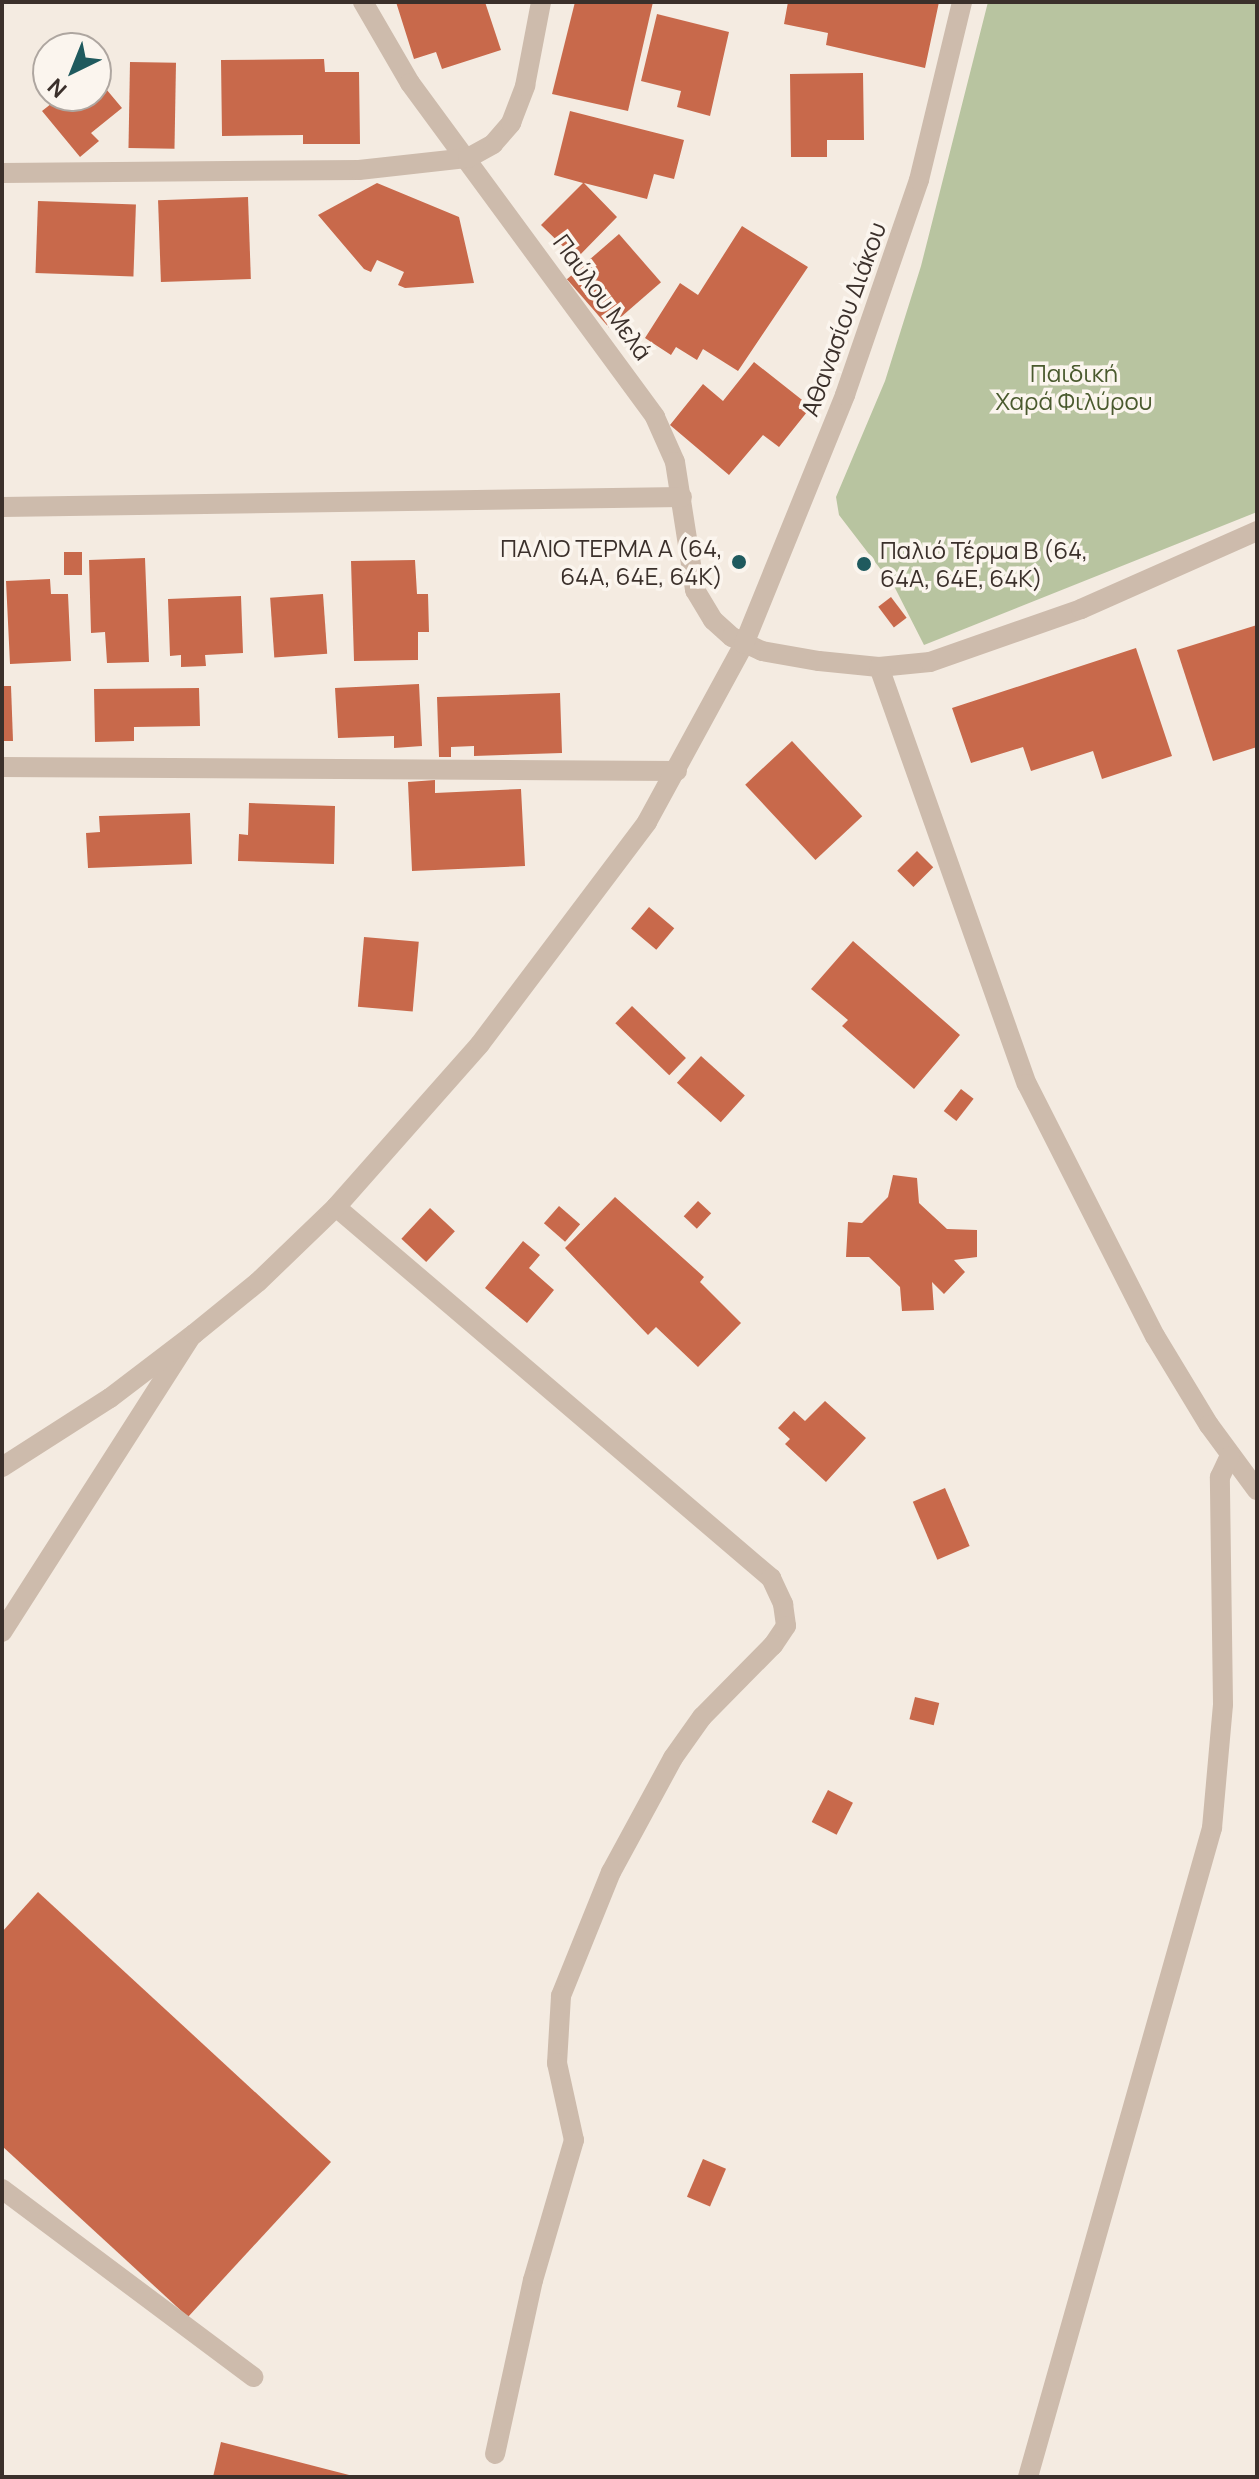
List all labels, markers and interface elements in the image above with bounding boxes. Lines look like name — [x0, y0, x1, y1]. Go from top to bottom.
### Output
north arrow — [32, 32, 112, 112]
text: N — [41, 72, 73, 104]
street label: Αθανασίου Διάκου — [795, 218, 891, 420]
street label: Παύλου Μελά — [548, 229, 658, 365]
park label: Παιδική Χαρά Φιλύρου — [995, 359, 1153, 415]
place label: ΠΑΛΙΟ ΤΕΡΜΑ A (64, 64Α, 64Ε, 64Κ) — [500, 534, 723, 590]
place label: Παλιό Τέρμα B (64, 64Α, 64Ε, 64Κ) — [880, 536, 1088, 592]
marker: ΠΑΛΙΟ ΤΕΡΜΑ A (64, 64Α, 64Ε, 64Κ) — [730, 553, 748, 571]
marker: Παλιό Τέρμα B (64, 64Α, 64Ε, 64Κ) — [855, 555, 873, 573]

